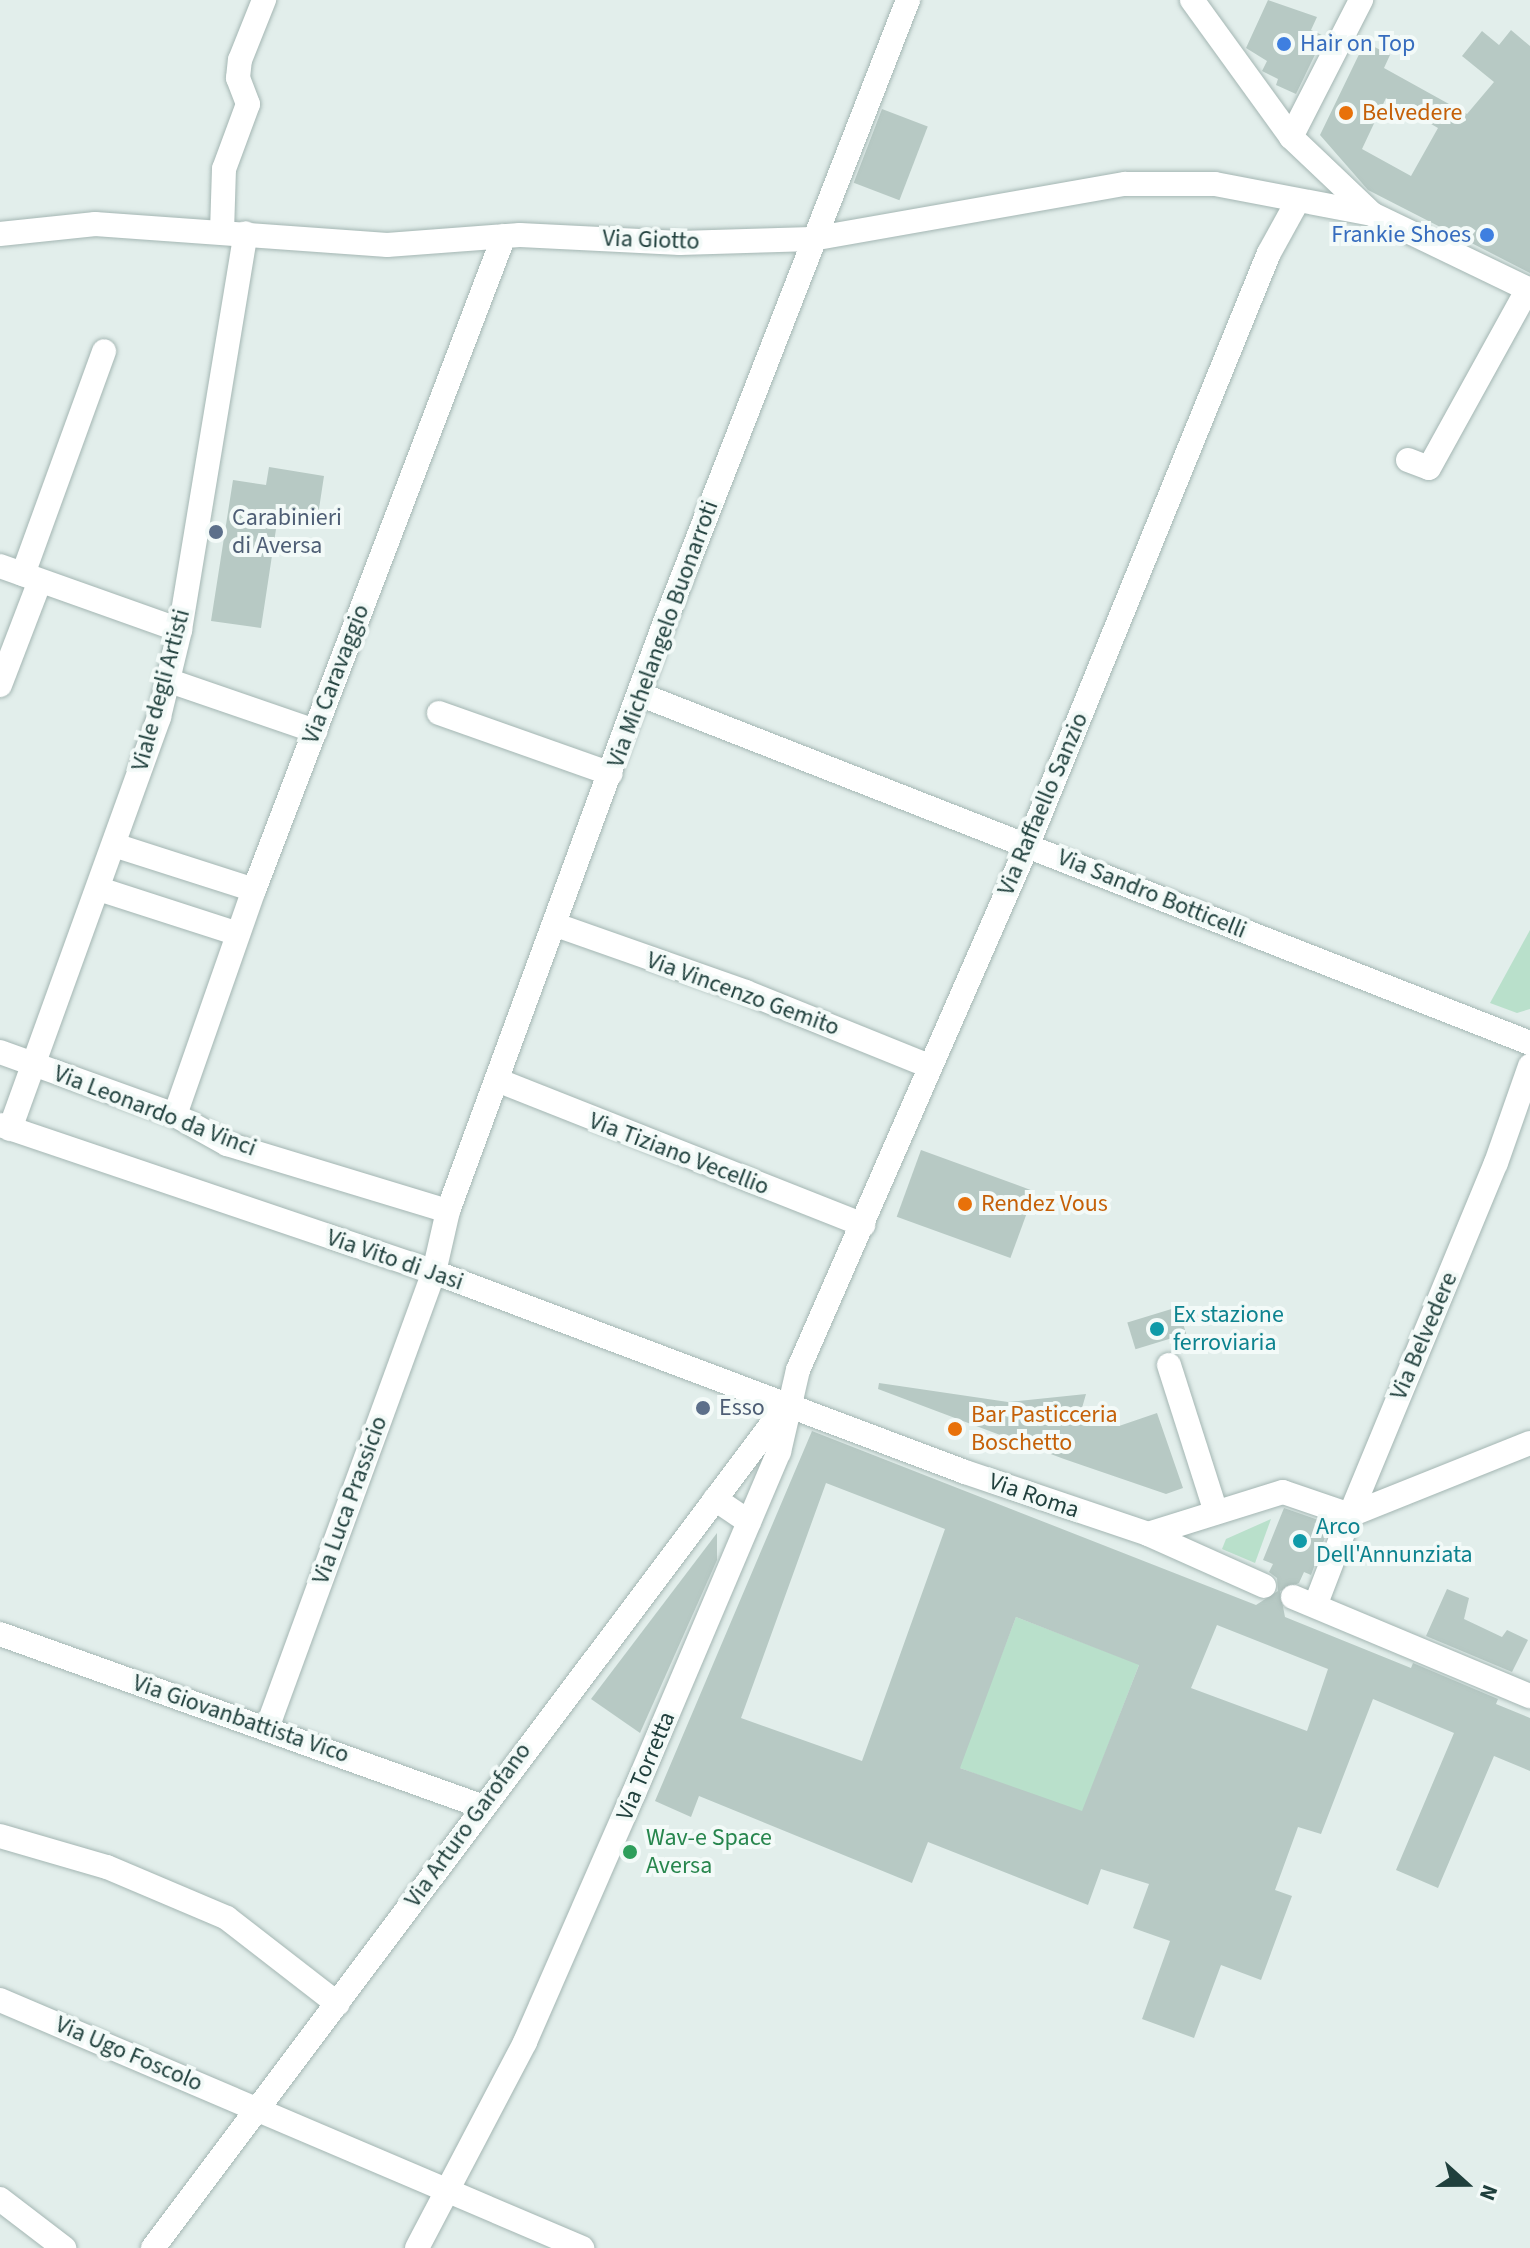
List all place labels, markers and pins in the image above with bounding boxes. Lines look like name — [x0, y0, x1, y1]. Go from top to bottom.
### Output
place label: Hair on Top — [1300, 30, 1415, 58]
marker: Hair on Top — [1275, 35, 1293, 53]
place label: Belvedere — [1362, 99, 1462, 127]
marker: Belvedere — [1337, 104, 1355, 122]
place label: Frankie Shoes — [1331, 221, 1471, 249]
marker: Frankie Shoes — [1478, 226, 1496, 244]
place label: Carabinieri di Aversa — [232, 504, 342, 560]
marker: Carabinieri di Aversa — [207, 523, 225, 541]
place label: Rendez Vous — [981, 1190, 1108, 1218]
marker: Rendez Vous — [956, 1195, 974, 1213]
place label: Ex stazione ferroviaria — [1173, 1301, 1284, 1357]
marker: Ex stazione ferroviaria — [1148, 1320, 1166, 1338]
place label: Esso — [719, 1394, 765, 1422]
marker: Esso — [694, 1399, 712, 1417]
place label: Bar Pasticceria Boschetto — [971, 1401, 1118, 1457]
marker: Bar Pasticceria Boschetto — [946, 1420, 964, 1438]
place label: Arco Dell'Annunziata — [1316, 1513, 1473, 1569]
marker: Arco Dell'Annunziata — [1291, 1532, 1309, 1550]
place label: Wav-e Space Aversa — [646, 1824, 772, 1880]
marker: Wav-e Space Aversa — [621, 1843, 639, 1861]

